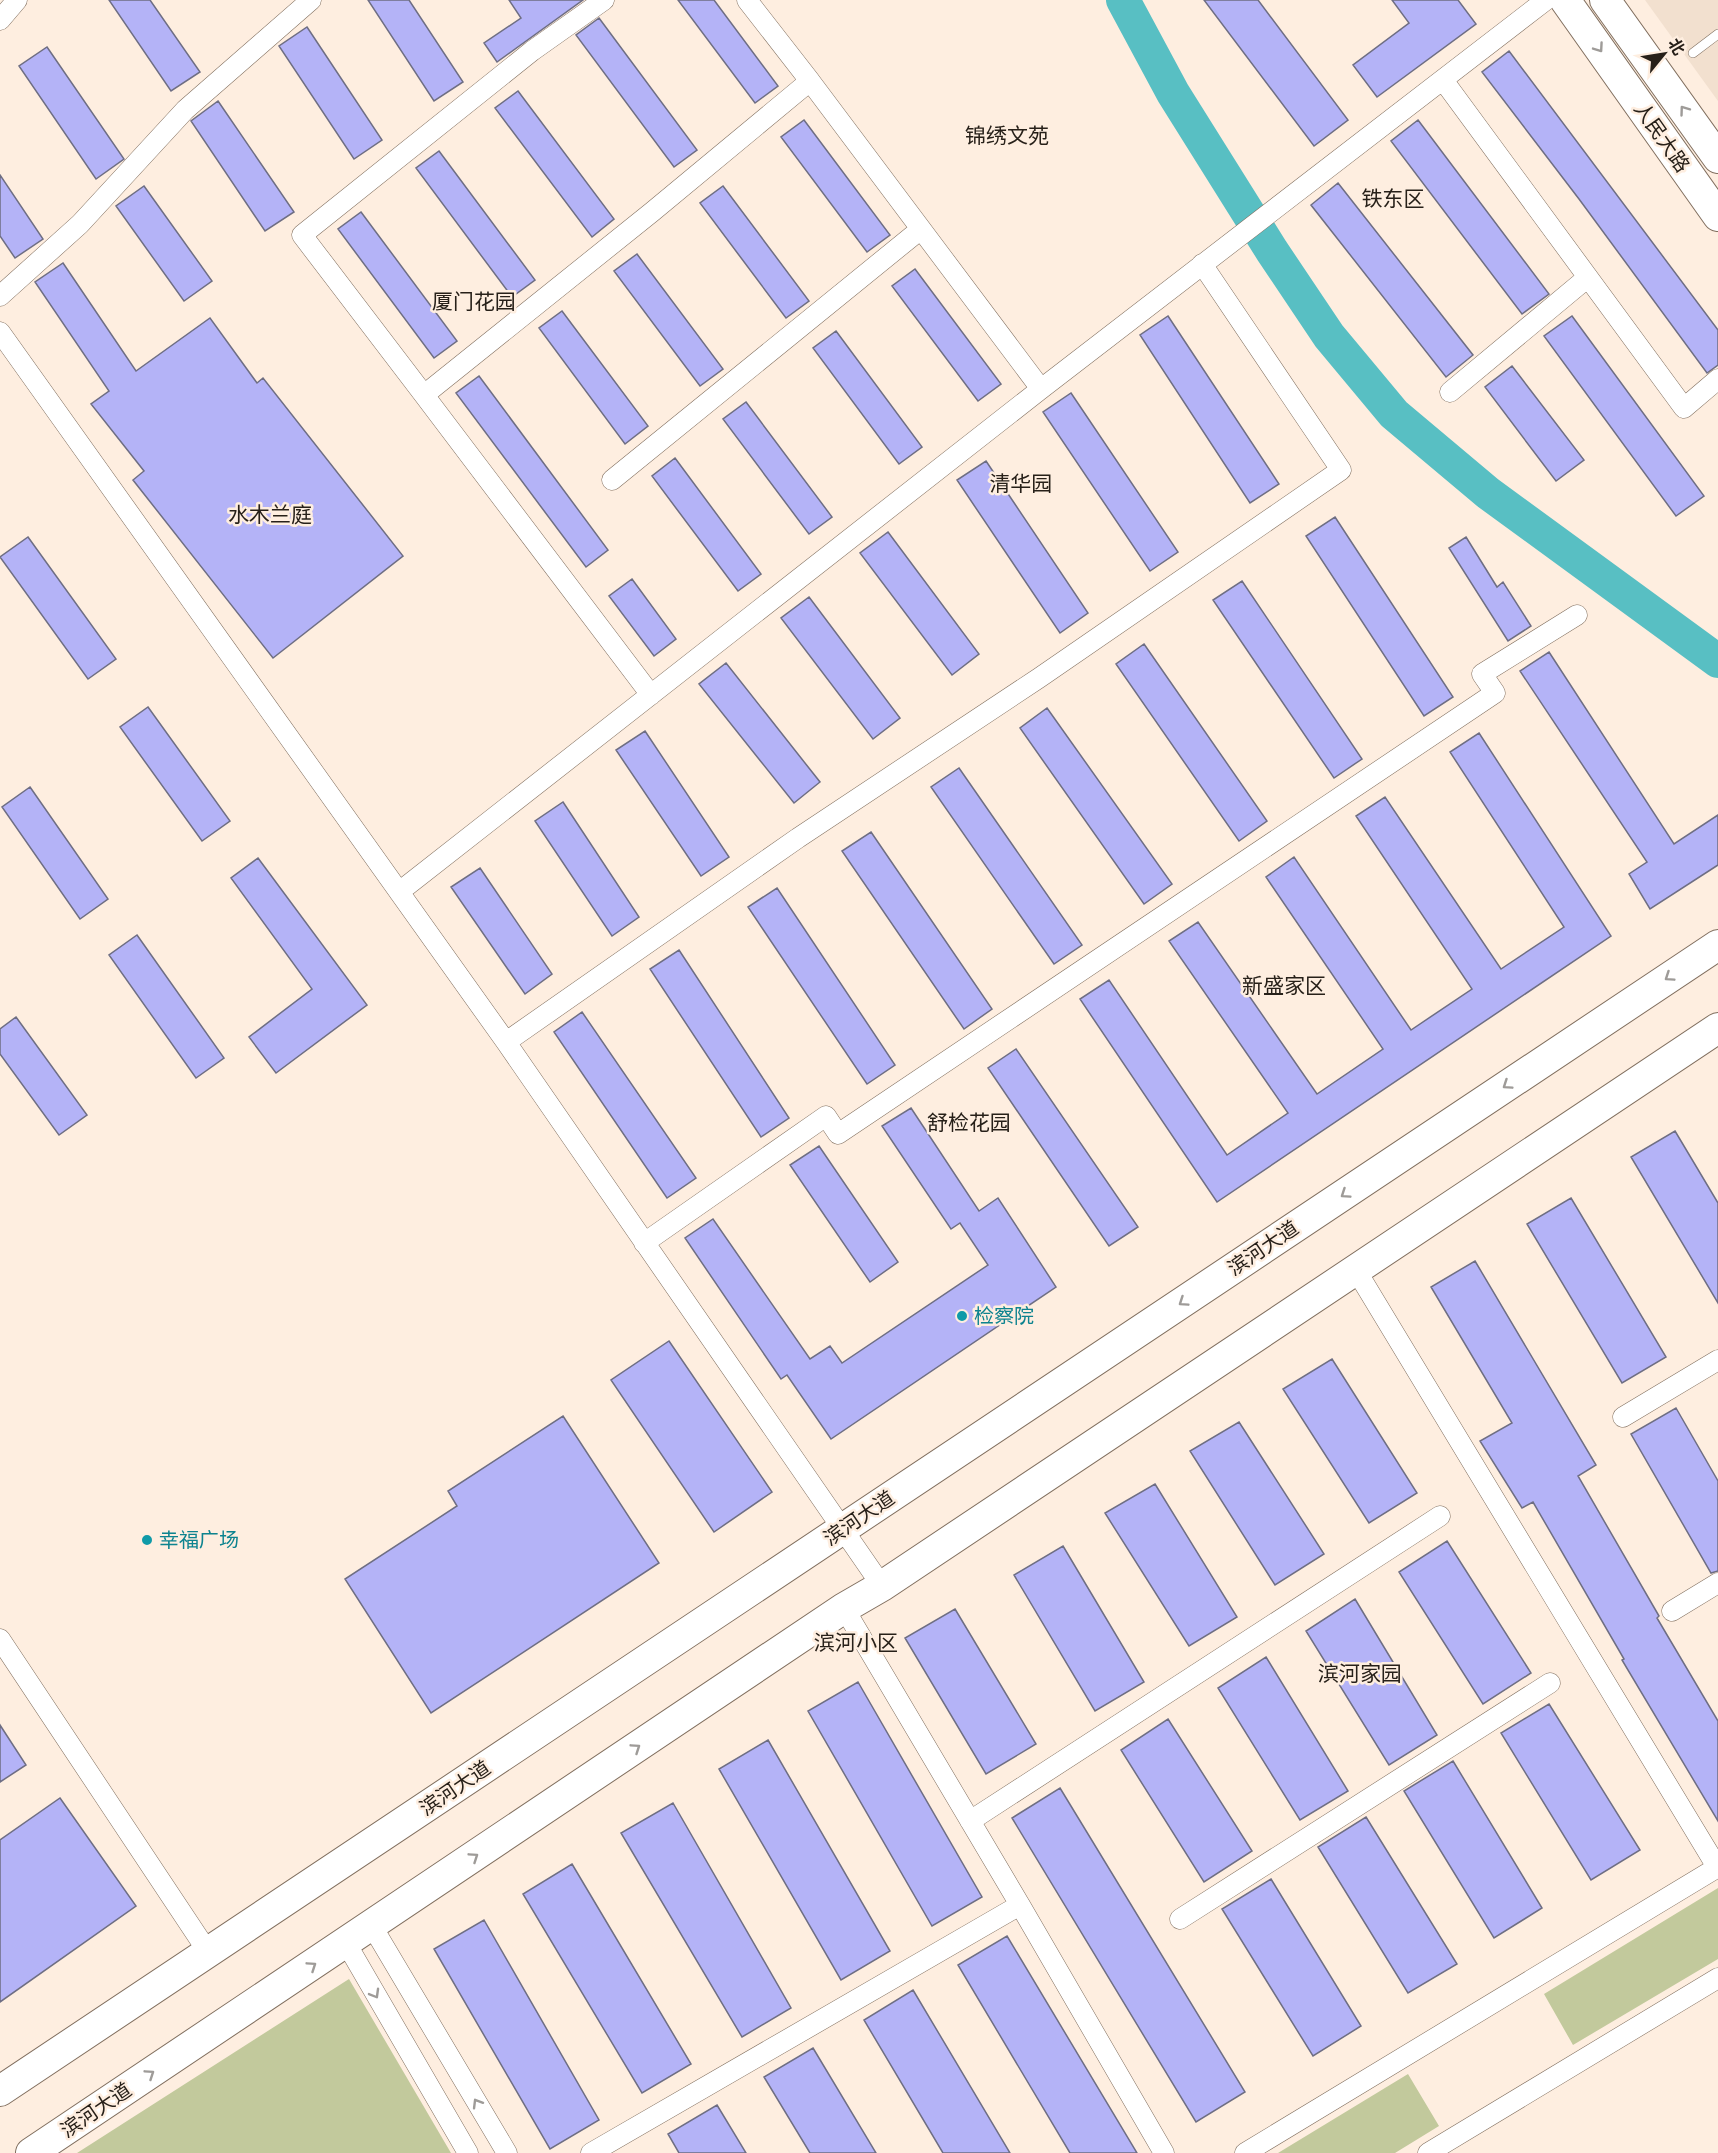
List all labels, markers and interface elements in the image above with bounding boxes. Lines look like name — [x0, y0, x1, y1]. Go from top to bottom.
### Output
north arrow — [1634, 24, 1694, 84]
text: 北 — [1664, 35, 1689, 58]
one-way arrow — [1591, 41, 1602, 52]
street label: 人民大路 — [1629, 97, 1695, 177]
one-way arrow — [1680, 106, 1691, 117]
district label: 锦绣文苑 — [965, 123, 1049, 148]
district label: 铁东区 — [1362, 186, 1425, 211]
district label: 厦门花园 — [432, 289, 516, 314]
district label: 清华园 — [990, 471, 1053, 496]
district label: 水木兰庭 — [228, 502, 312, 527]
one-way arrow — [1665, 970, 1676, 981]
district label: 新盛家区 — [1242, 973, 1326, 998]
one-way arrow — [1503, 1078, 1514, 1089]
district label: 舒检花园 — [927, 1110, 1011, 1135]
one-way arrow — [1341, 1186, 1351, 1198]
street label: 滨河大道 — [1223, 1216, 1303, 1280]
one-way arrow — [1178, 1295, 1189, 1306]
place label: 检察院 — [974, 1304, 1034, 1328]
marker: 检察院 — [955, 1309, 969, 1323]
street label: 滨河大道 — [819, 1486, 899, 1550]
place label: 幸福广场 — [159, 1528, 239, 1552]
marker: 幸福广场 — [140, 1533, 154, 1547]
district label: 滨河小区 — [814, 1630, 898, 1655]
district label: 滨河家园 — [1318, 1661, 1402, 1686]
one-way arrow — [629, 1744, 640, 1755]
street label: 滨河大道 — [415, 1756, 495, 1820]
one-way arrow — [467, 1853, 478, 1864]
one-way arrow — [305, 1962, 316, 1973]
one-way arrow — [368, 1988, 380, 1998]
one-way arrow — [143, 2070, 154, 2081]
street label: 滨河大道 — [56, 2078, 136, 2142]
one-way arrow — [473, 2099, 484, 2109]

